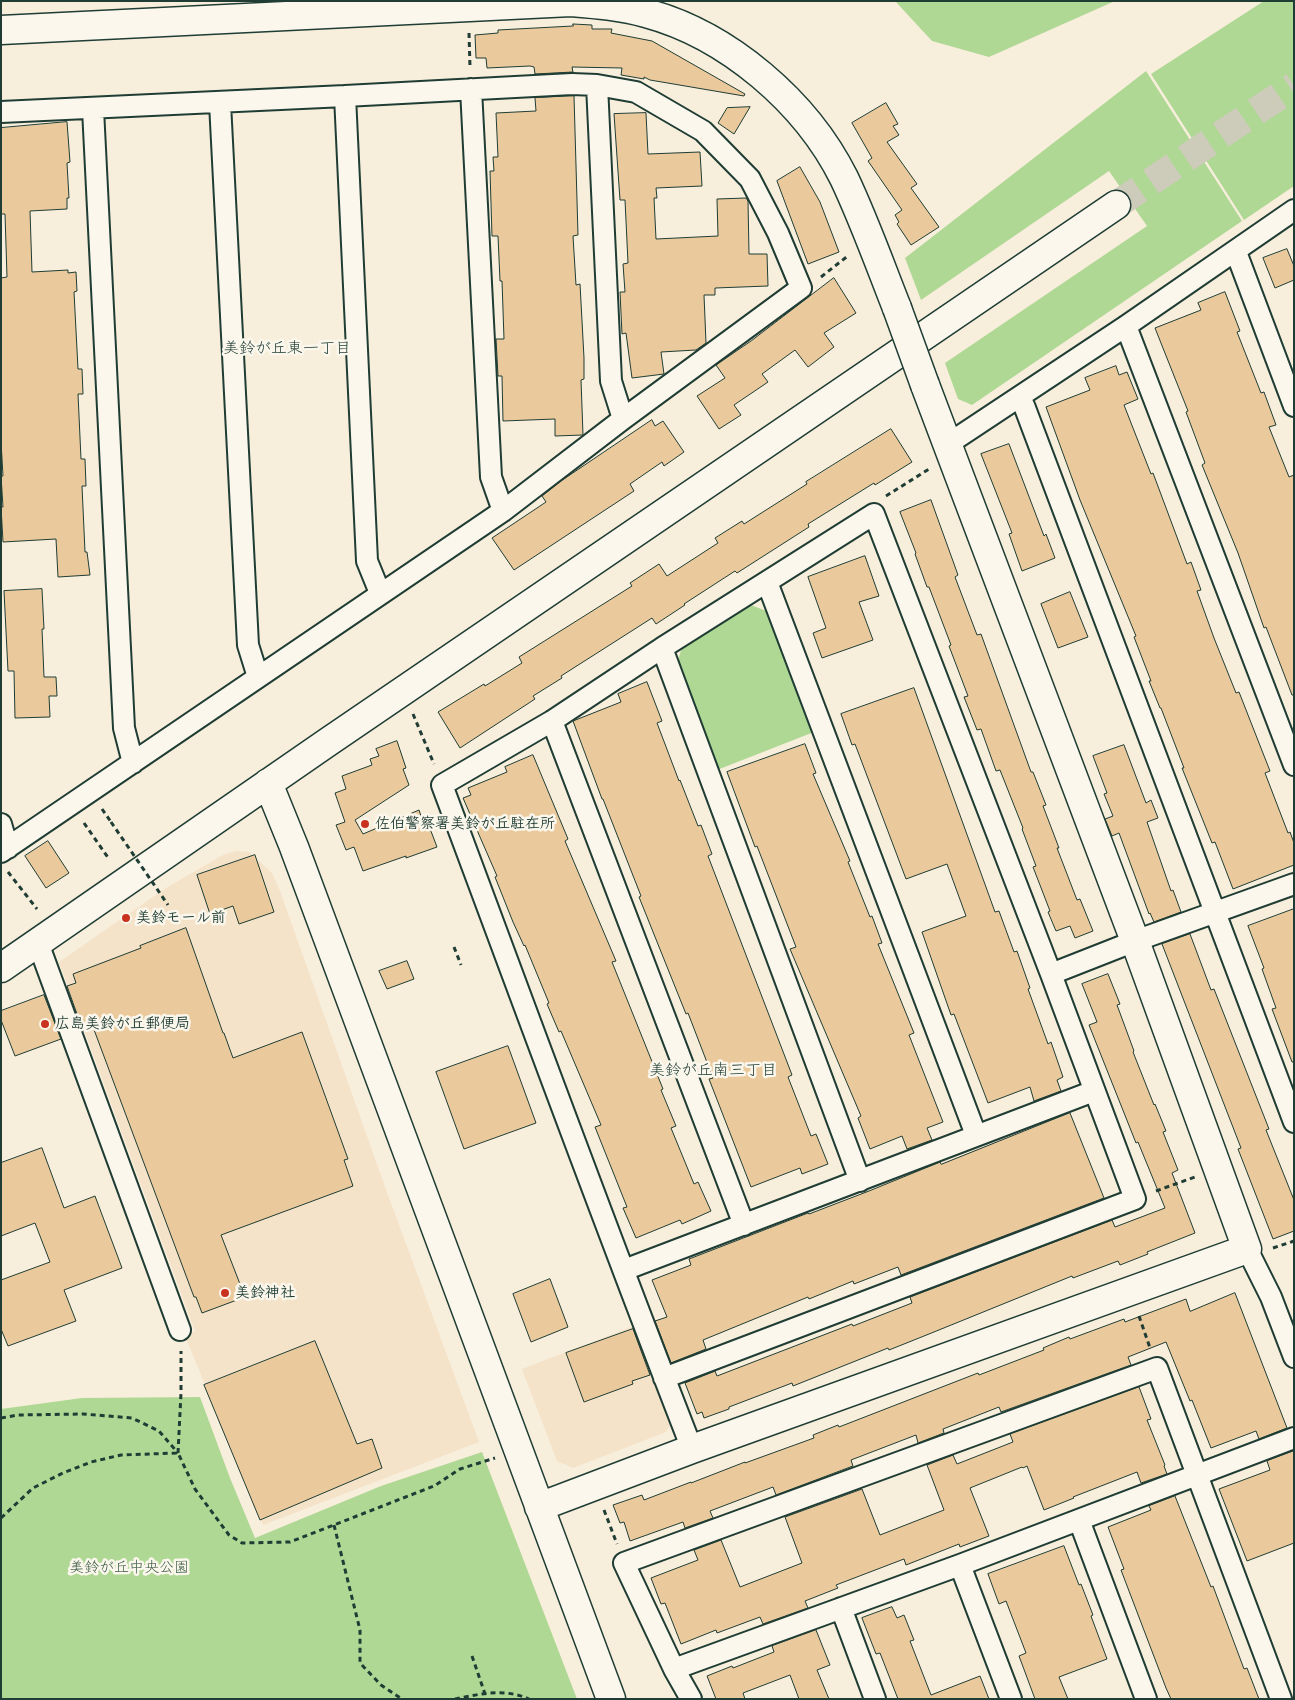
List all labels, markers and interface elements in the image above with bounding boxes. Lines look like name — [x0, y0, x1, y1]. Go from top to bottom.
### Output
district label: 美鈴が丘東一丁目 — [223, 338, 351, 358]
place label: 佐伯警察署美鈴が丘駐在所 — [375, 815, 555, 833]
marker: 佐伯警察署美鈴が丘駐在所 — [359, 818, 371, 830]
place label: 美鈴モール前 — [136, 909, 226, 927]
marker: 美鈴モール前 — [120, 912, 132, 924]
place label: 広島美鈴が丘郵便局 — [55, 1015, 190, 1033]
marker: 広島美鈴が丘郵便局 — [39, 1018, 51, 1030]
district label: 美鈴が丘南三丁目 — [649, 1060, 777, 1080]
place label: 美鈴神社 — [235, 1284, 295, 1302]
marker: 美鈴神社 — [219, 1287, 231, 1299]
park label: 美鈴が丘中央公園 — [69, 1559, 189, 1577]

